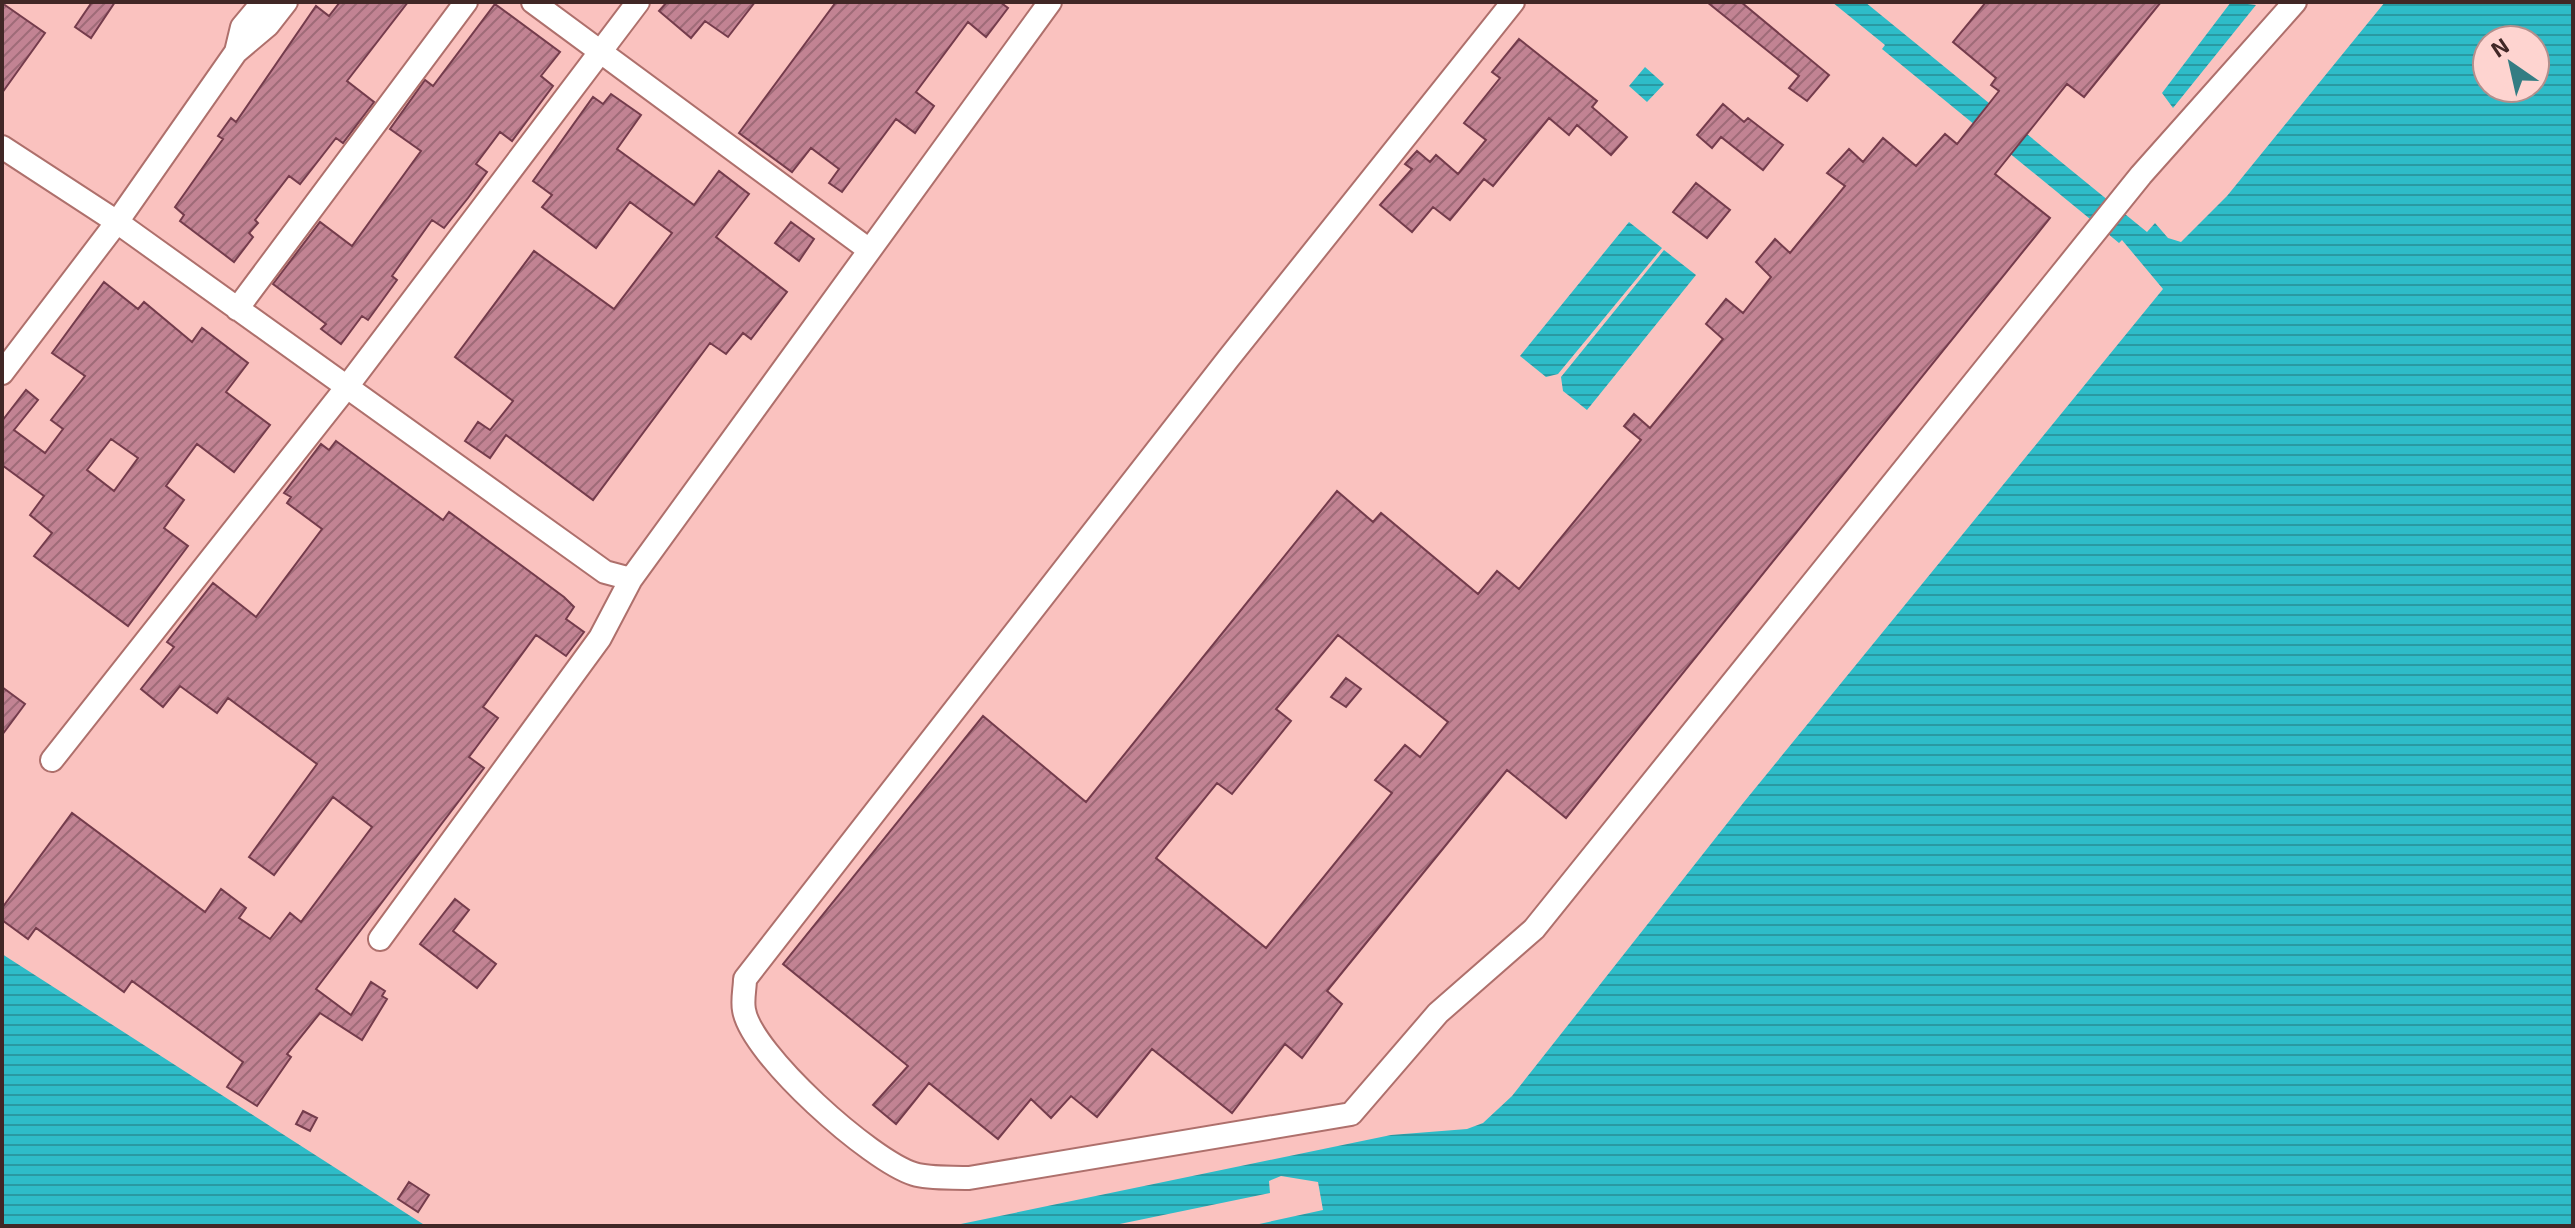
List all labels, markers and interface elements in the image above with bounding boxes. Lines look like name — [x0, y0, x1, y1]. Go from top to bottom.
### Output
north arrow — [2471, 24, 2551, 104]
text: N — [2485, 31, 2513, 62]

